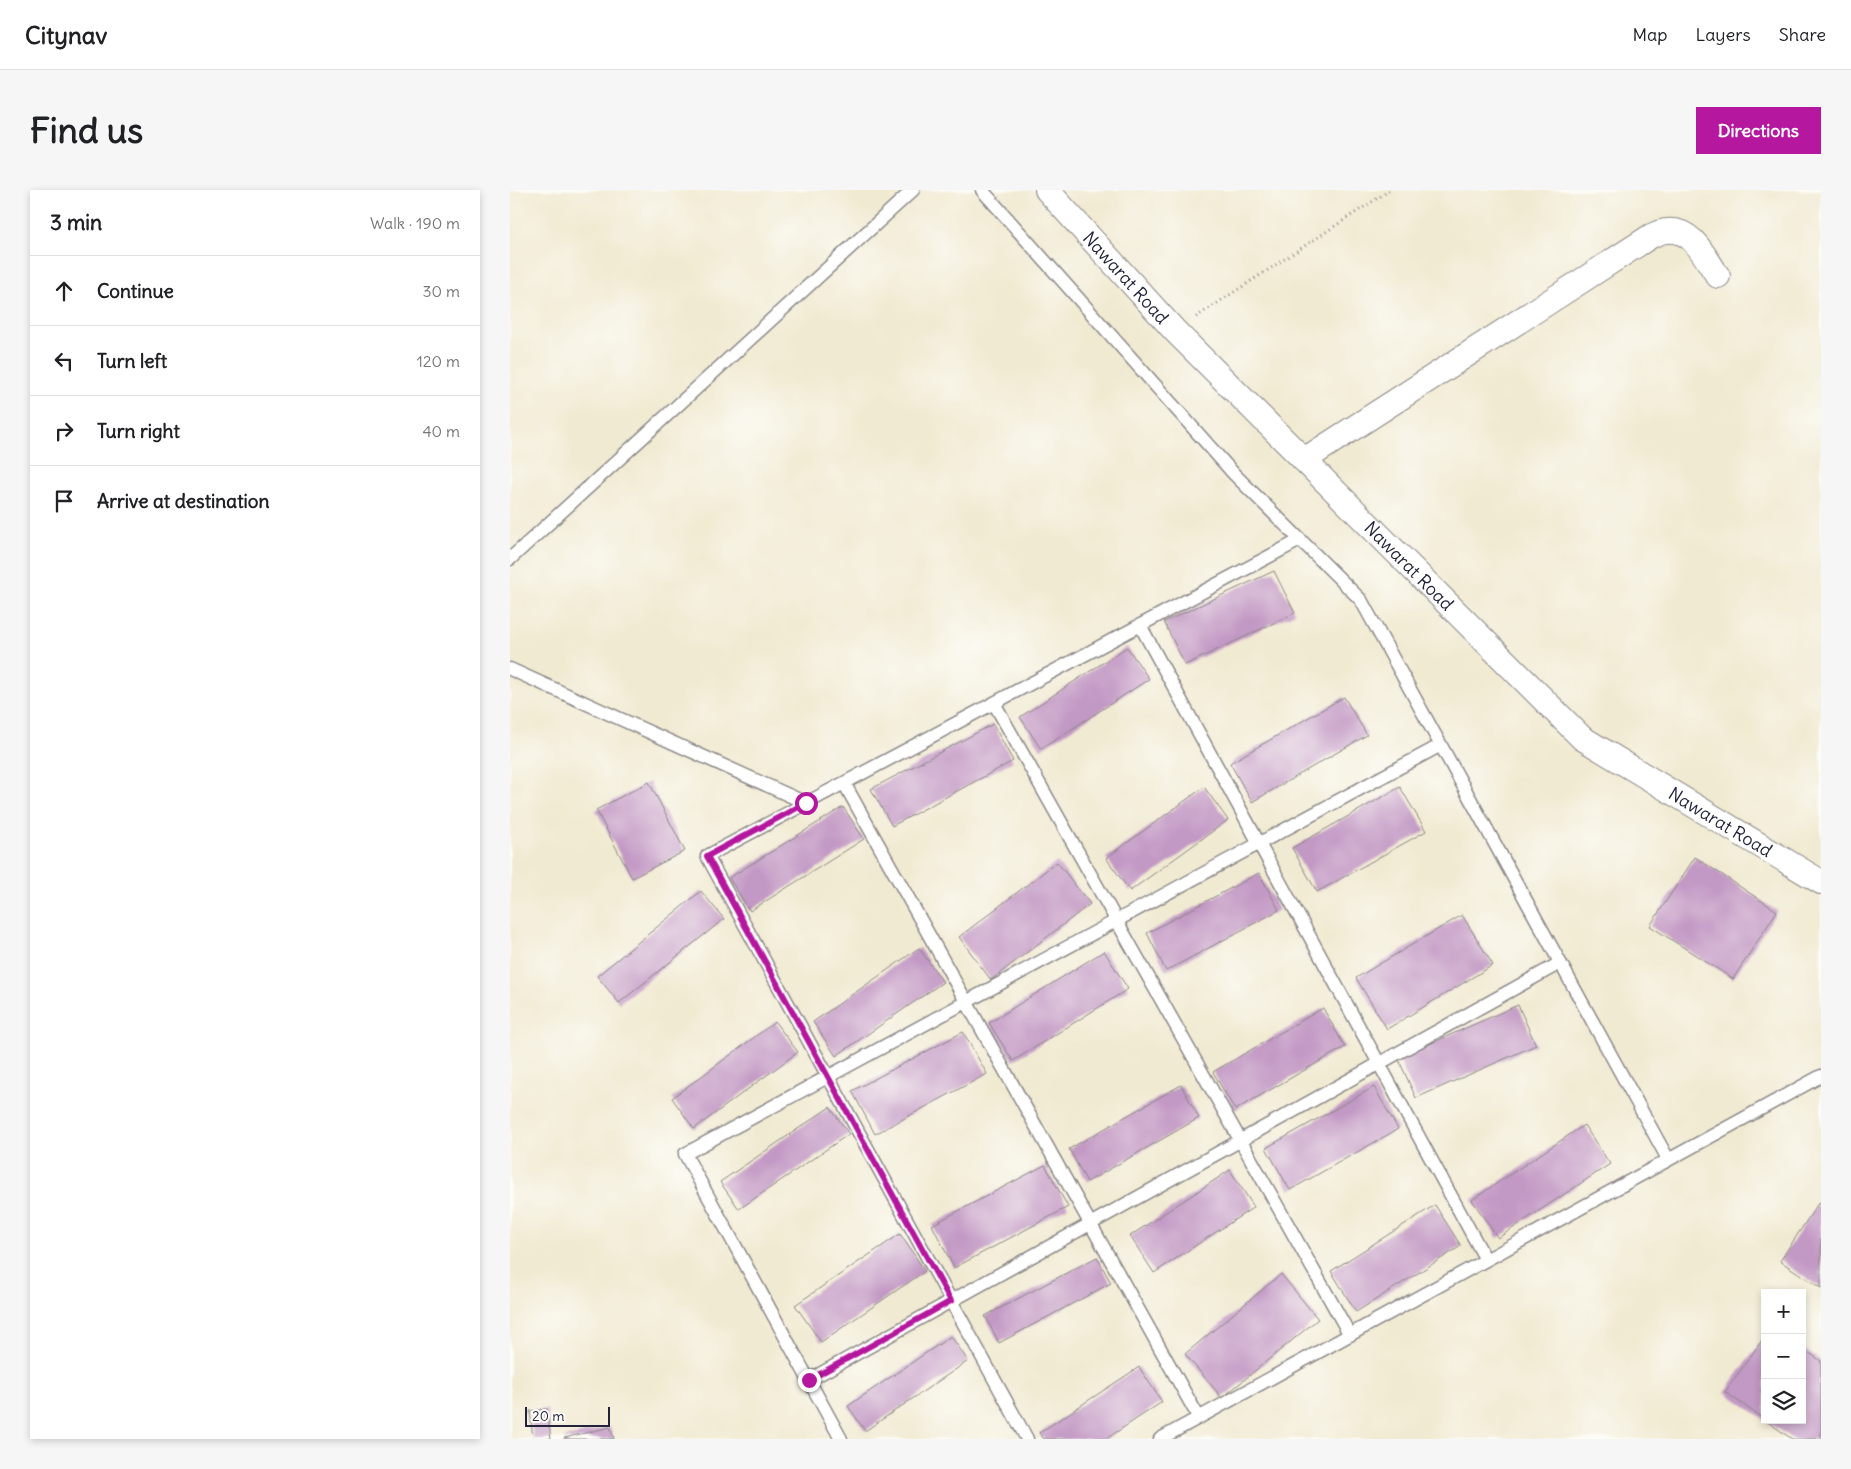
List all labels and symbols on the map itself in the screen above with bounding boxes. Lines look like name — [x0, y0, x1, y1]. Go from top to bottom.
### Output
street label: Nawarat Road — [1078, 226, 1174, 329]
street label: Nawarat Road — [1360, 516, 1459, 615]
street label: Nawarat Road — [1665, 782, 1777, 862]
route start — [795, 792, 818, 815]
route end — [798, 1369, 821, 1392]
scale bar — [525, 1404, 610, 1427]

